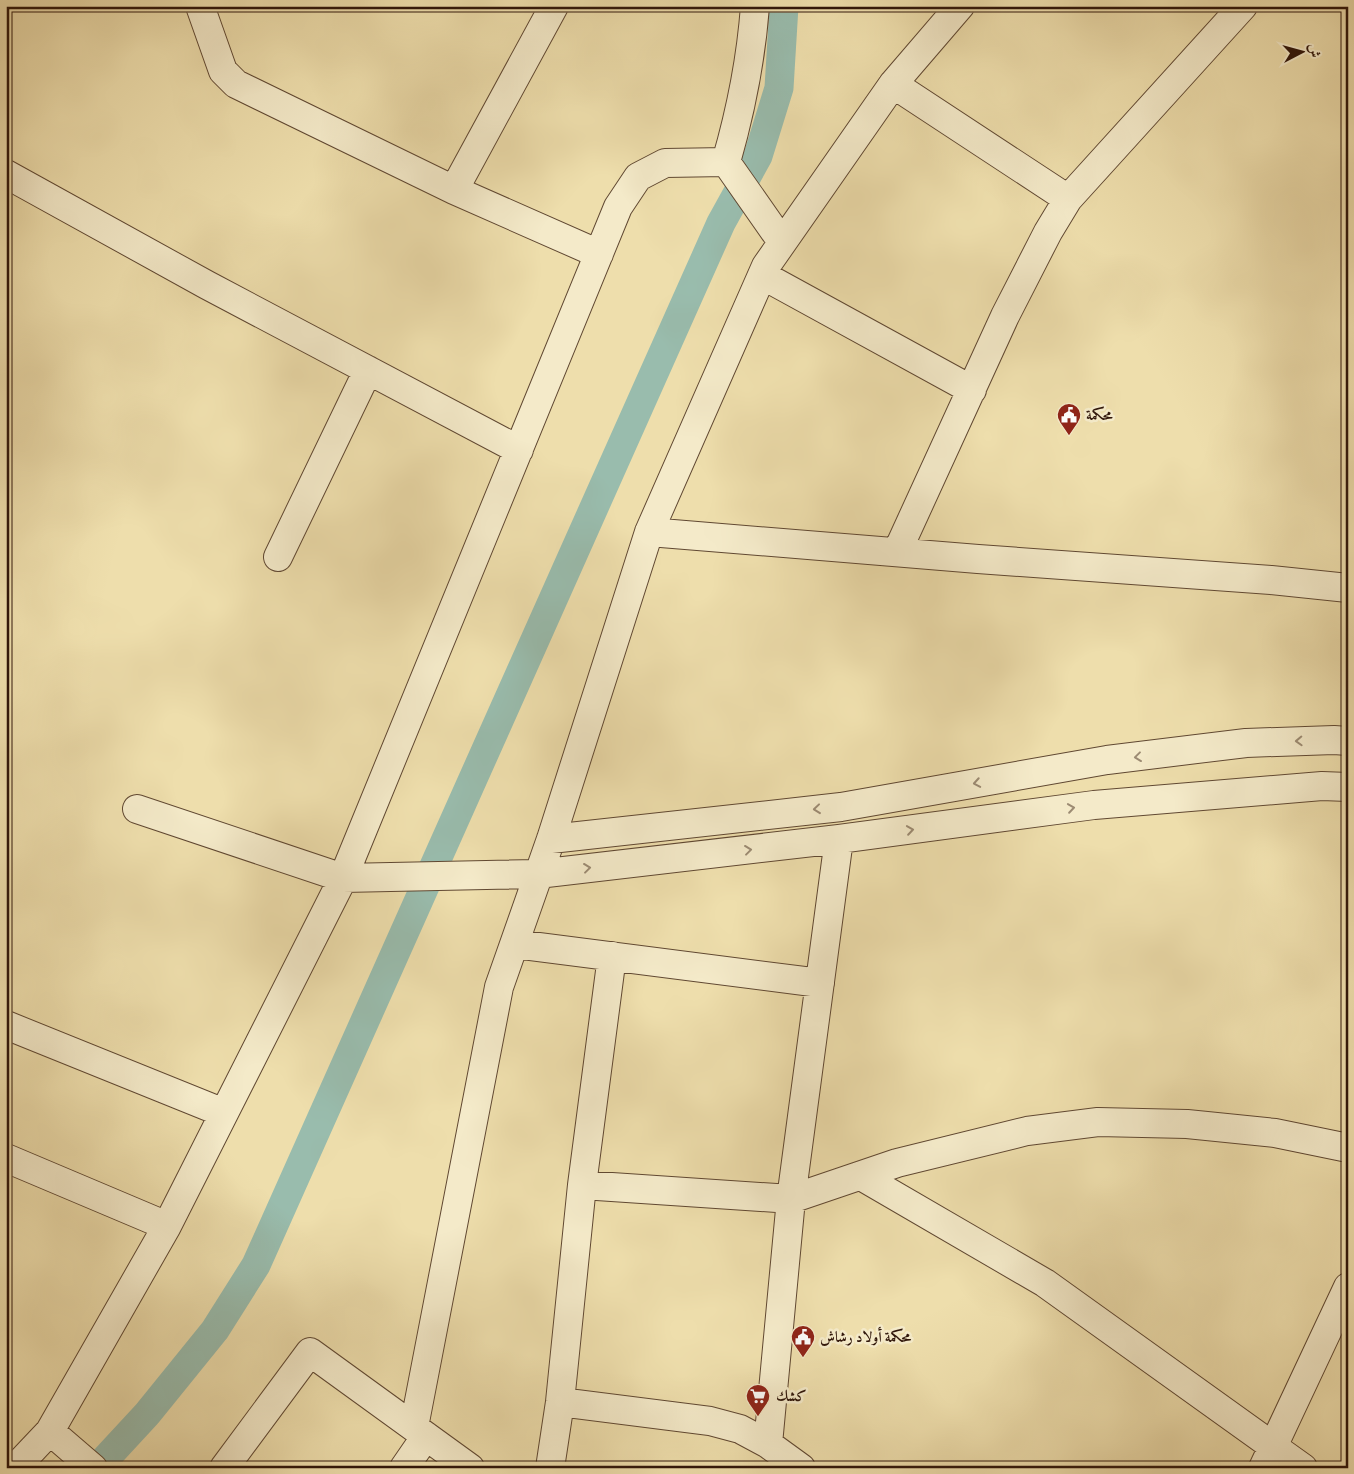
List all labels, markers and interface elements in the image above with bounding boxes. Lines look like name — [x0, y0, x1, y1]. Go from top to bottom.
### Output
north arrow — [1276, 28, 1326, 78]
text: ش — [1303, 43, 1324, 59]
public building icon: محكمة — [1056, 402, 1082, 436]
place label: محكمة — [1086, 406, 1113, 427]
one-way arrow — [1295, 735, 1303, 746]
one-way arrow — [1133, 751, 1142, 761]
one-way arrow — [973, 778, 982, 788]
one-way arrow — [813, 803, 821, 814]
one-way arrow — [1067, 803, 1075, 814]
one-way arrow — [905, 825, 914, 835]
one-way arrow — [745, 845, 753, 856]
one-way arrow — [583, 863, 591, 874]
public building icon: محكمة أولاد رشاش — [790, 1324, 816, 1358]
place label: محكمة أولاد رشاش — [820, 1326, 912, 1349]
supermarket icon: كشك — [745, 1383, 771, 1417]
place label: كشك — [776, 1387, 807, 1408]

